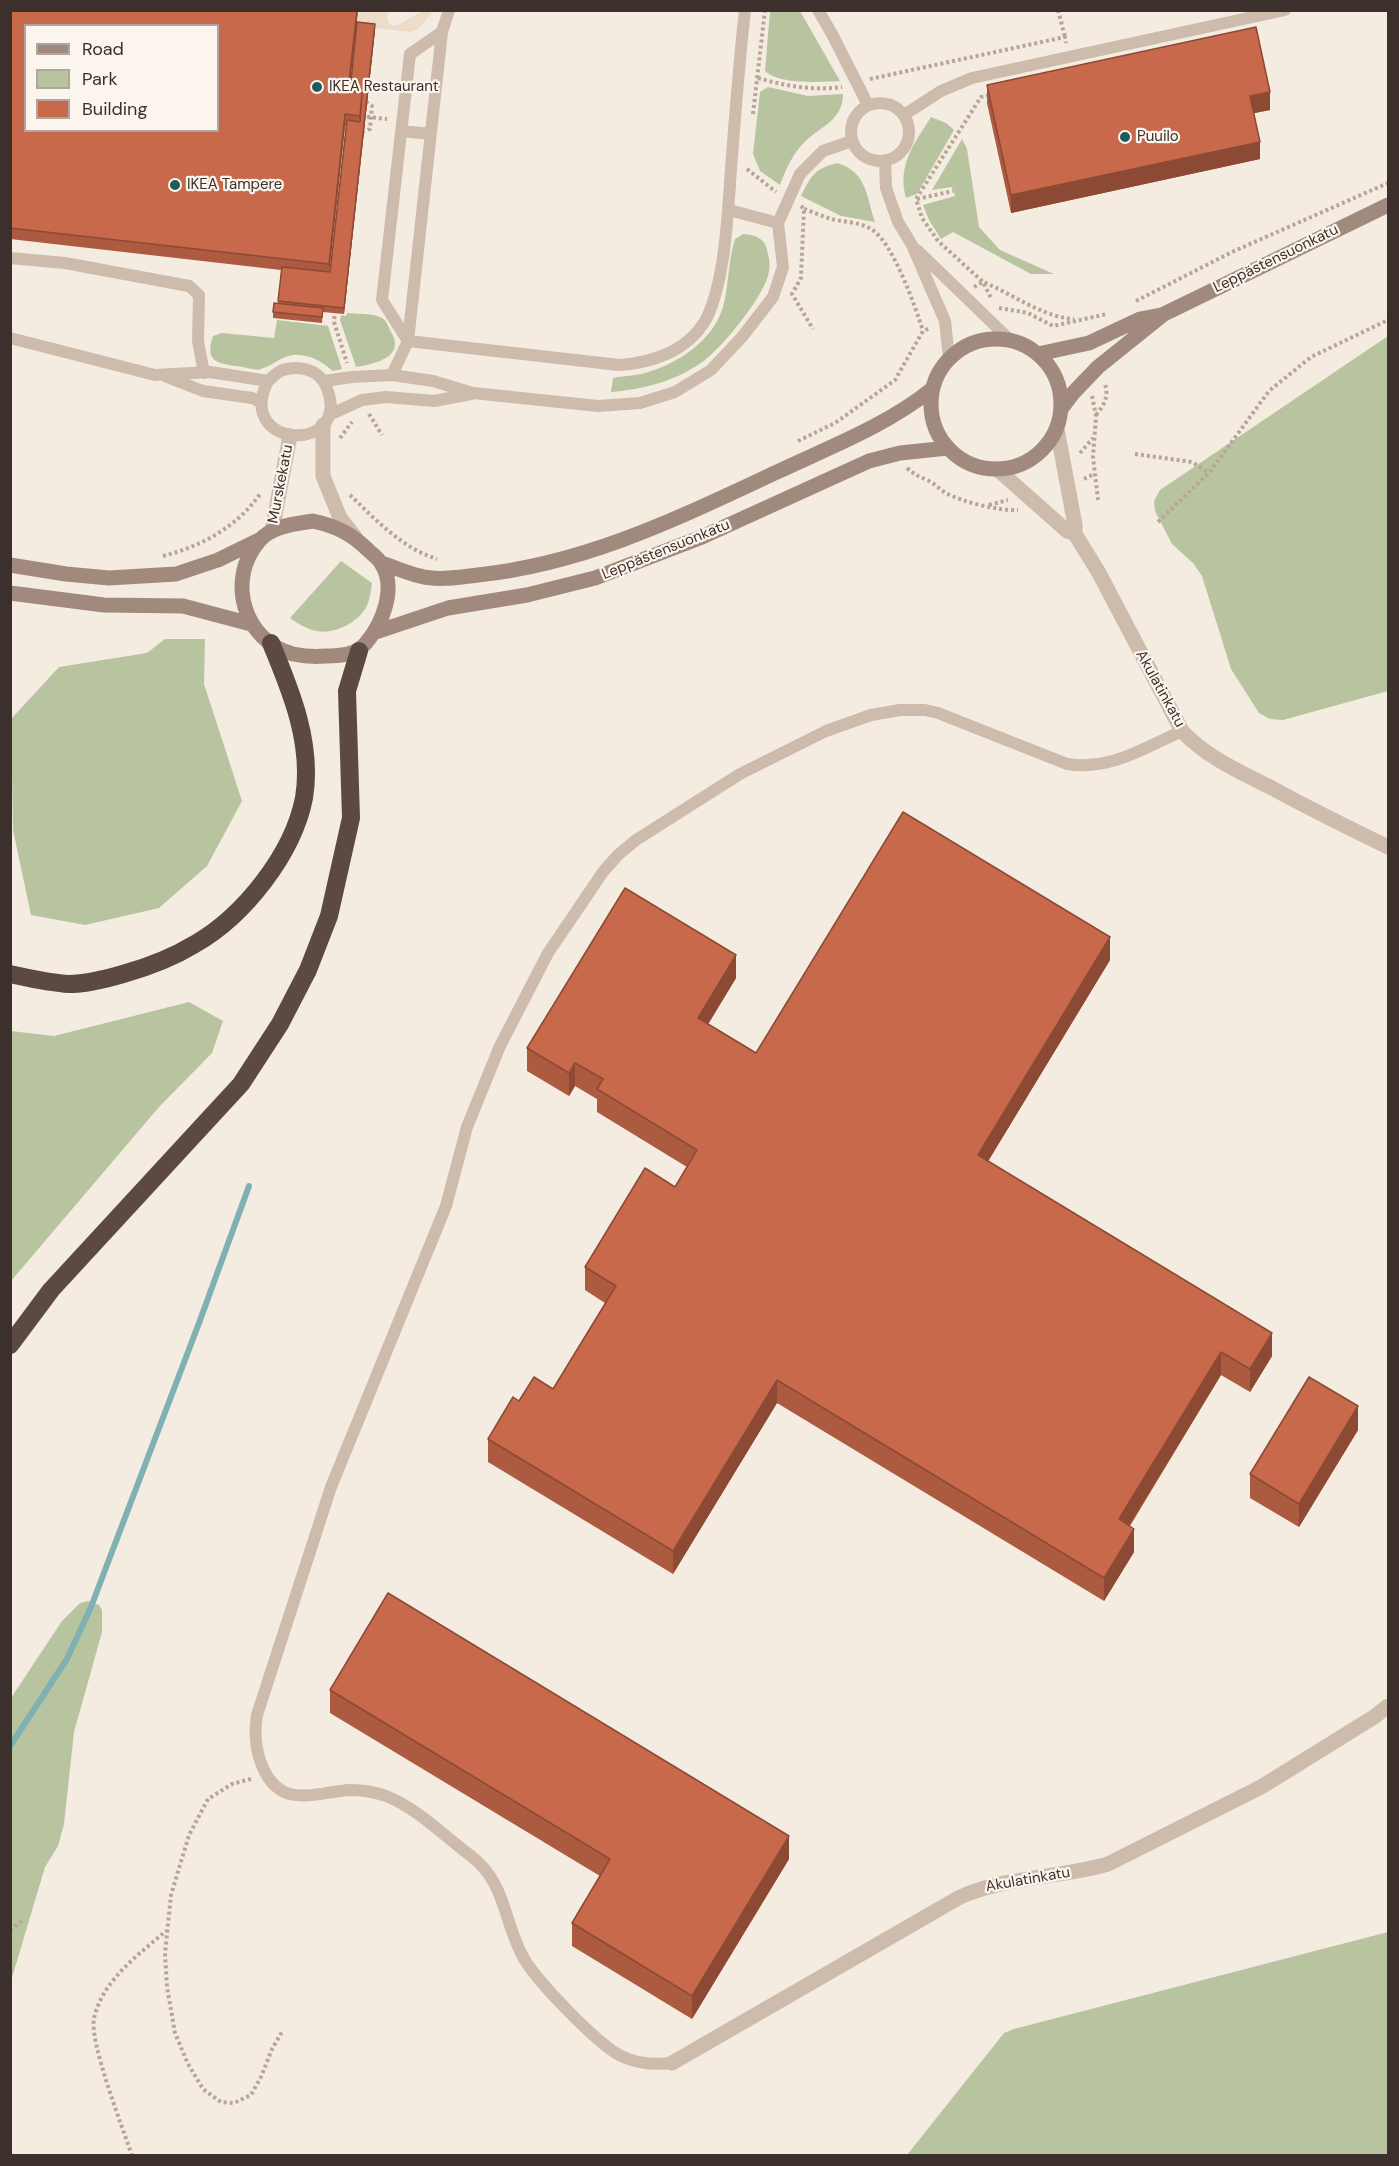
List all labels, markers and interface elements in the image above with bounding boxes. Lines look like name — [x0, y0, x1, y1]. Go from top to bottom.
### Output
legend — [24, 24, 219, 132]
text: Road — [82, 37, 124, 61]
text: Park — [82, 67, 118, 91]
place label: IKEA Restaurant — [329, 78, 439, 96]
marker: IKEA Restaurant — [310, 80, 324, 94]
text: Building — [82, 97, 147, 121]
place label: Puuilo — [1137, 128, 1179, 146]
marker: Puuilo — [1118, 130, 1132, 144]
place label: IKEA Tampere — [187, 176, 282, 194]
marker: IKEA Tampere — [168, 178, 182, 192]
street label: Leppästensuonkatu — [1211, 221, 1341, 297]
street label: Murskekatu — [265, 443, 297, 525]
street label: Leppästensuonkatu — [599, 516, 733, 584]
street label: Akulatinkatu — [1131, 647, 1189, 731]
street label: Akulatinkatu — [984, 1864, 1072, 1896]

